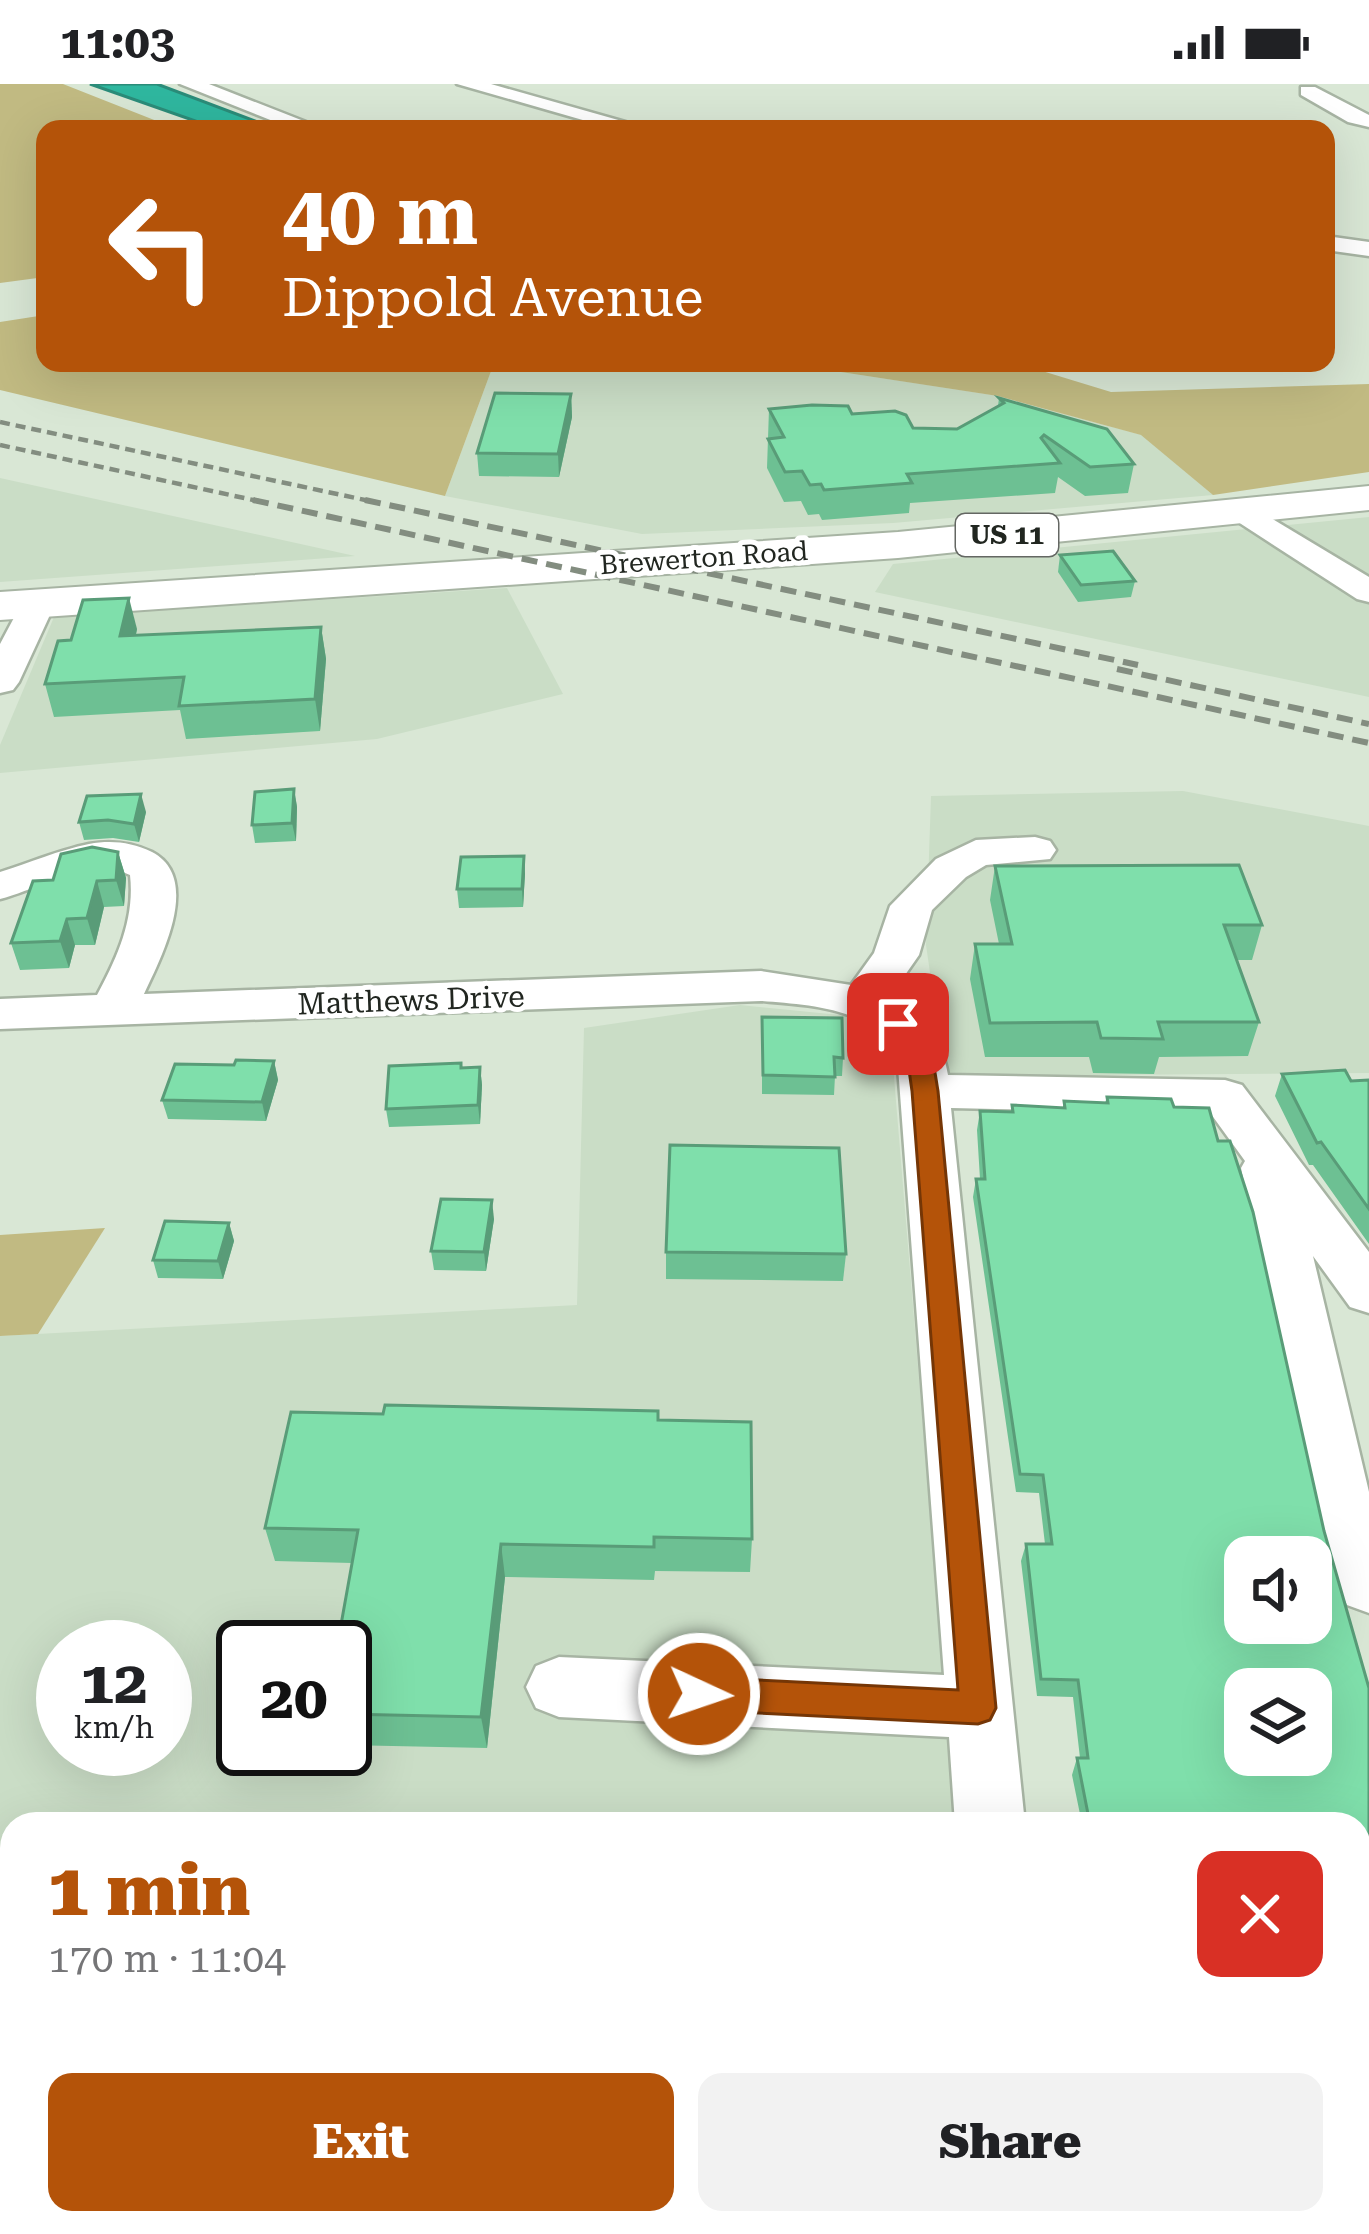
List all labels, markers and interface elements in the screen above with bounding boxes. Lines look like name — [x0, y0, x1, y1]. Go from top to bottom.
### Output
text: 11:03 — [60, 16, 175, 69]
text: 40 m — [282, 166, 478, 264]
icon: left — [84, 168, 240, 324]
text: Dippold Avenue — [282, 266, 703, 329]
road number: US 11 — [956, 514, 1058, 556]
street label: Brewerton Road — [599, 535, 809, 581]
pin — [847, 973, 949, 1075]
street label: Matthews Drive — [297, 979, 525, 1021]
icon: arrive — [865, 991, 931, 1057]
map controls — [1224, 1536, 1332, 1776]
button: sound — [1224, 1536, 1332, 1644]
speed limit sign: 20 — [216, 1620, 372, 1776]
position arrow — [636, 1631, 762, 1757]
text: 12 — [80, 1647, 148, 1718]
button: layers — [1224, 1668, 1332, 1776]
text: km/h — [74, 1710, 154, 1745]
text: 1 min — [48, 1848, 250, 1933]
button: close — [1197, 1851, 1323, 1977]
text: 170 m · 11:04 — [48, 1936, 286, 1982]
button: Exit — [48, 2073, 674, 2211]
button: Share — [698, 2073, 1323, 2211]

